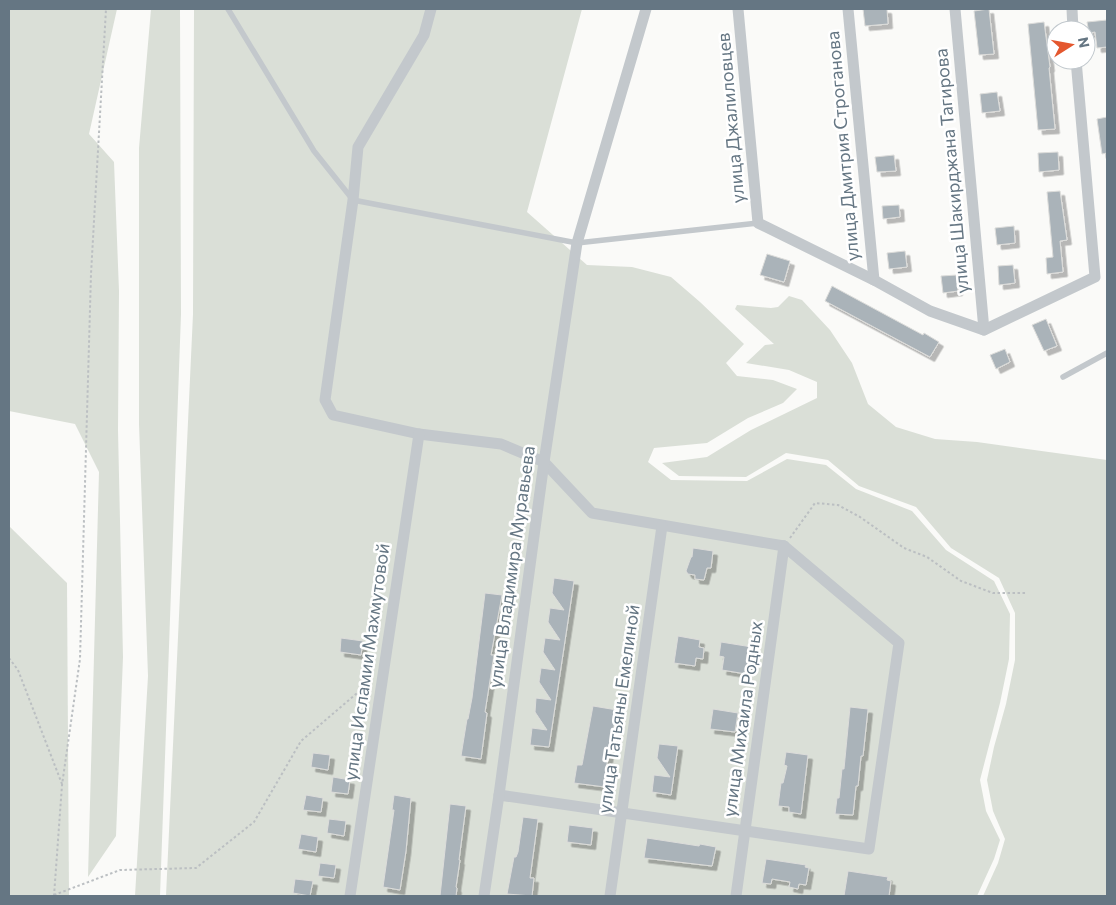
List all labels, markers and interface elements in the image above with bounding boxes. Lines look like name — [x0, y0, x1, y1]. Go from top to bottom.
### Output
north arrow — [1046, 20, 1096, 70]
street label: улица Дмитрия Строганова — [821, 30, 863, 262]
street label: улица Джалиловцев — [712, 32, 748, 204]
text: N — [1075, 36, 1094, 49]
street label: улица Шакирджана Тагирова — [929, 48, 973, 295]
street label: улица Владимира Муравьева — [483, 444, 539, 689]
street label: улица Исламии Махмутовой — [338, 542, 394, 782]
street label: улица Татьяны Емелиной — [592, 603, 644, 815]
street label: улица Михаила Родных — [717, 619, 767, 818]

